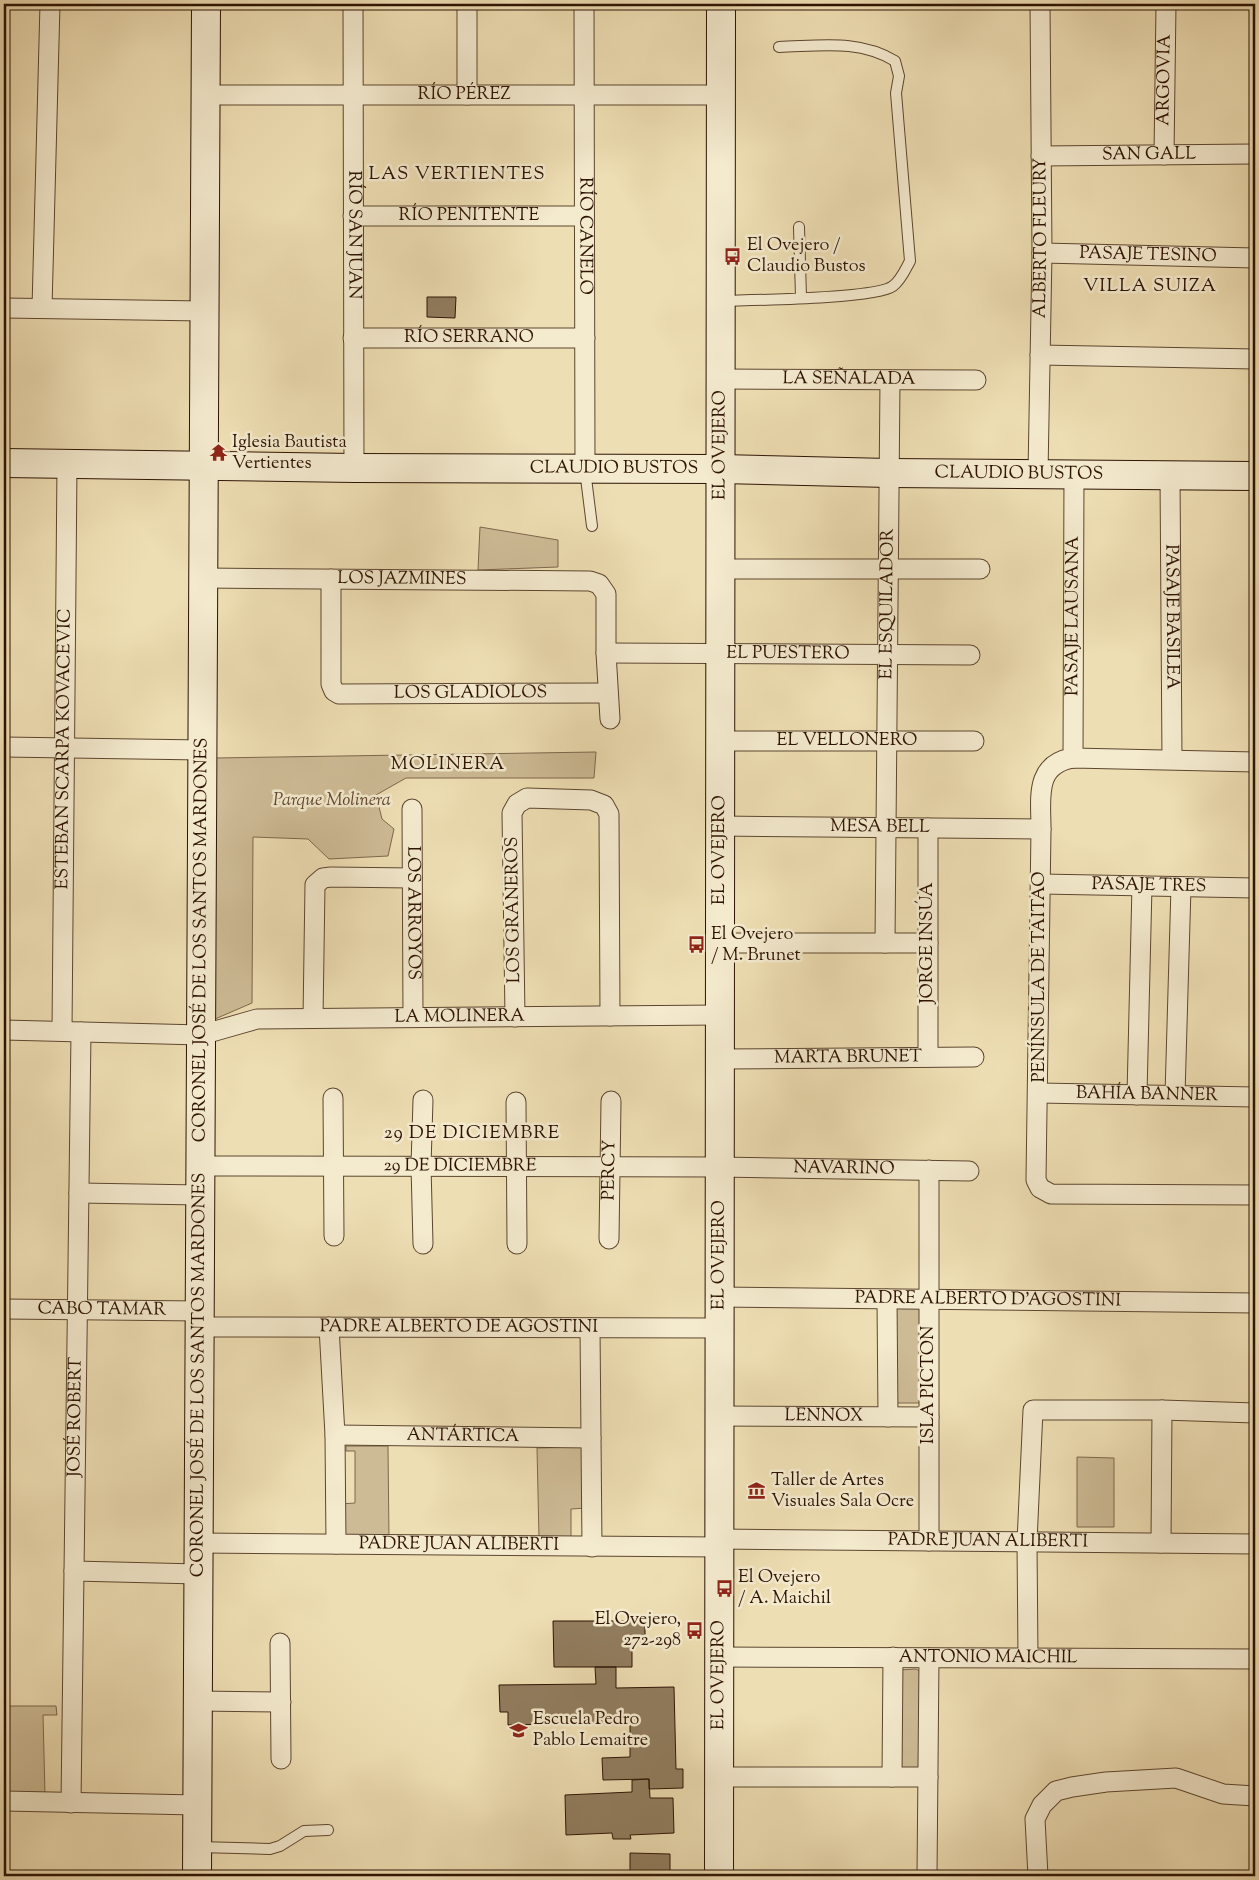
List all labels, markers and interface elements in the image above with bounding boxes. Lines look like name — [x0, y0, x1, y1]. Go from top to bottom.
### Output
street label: ARGOVIA — [1151, 34, 1179, 126]
street label: RÍO PÉREZ — [417, 82, 511, 108]
street label: SAN GALL — [1102, 142, 1196, 168]
street label: ALBERTO FLEURY — [1028, 157, 1055, 319]
district label: LAS VERTIENTES — [368, 161, 546, 188]
street label: RÍO SAN JUAN — [340, 170, 367, 300]
street label: RÍO CANELO — [571, 177, 598, 295]
street label: RÍO PENITENTE — [399, 203, 540, 229]
place label: El Ovejero / Claudio Bustos — [747, 233, 866, 280]
street label: PASAJE TESINO — [1079, 241, 1217, 270]
bus stop icon: El Ovejero / Claudio Bustos — [723, 246, 743, 266]
district label: VILLA SUIZA — [1083, 273, 1217, 300]
street label: RÍO SERRANO — [404, 325, 534, 351]
street label: LA SEÑALADA — [782, 366, 916, 393]
street label: EL OVEJERO — [707, 390, 734, 500]
place label: Iglesia Bautista Vertientes — [232, 430, 347, 477]
temple icon: Iglesia Bautista Vertientes — [208, 443, 228, 463]
street label: CLAUDIO BUSTOS — [530, 455, 698, 482]
street label: CLAUDIO BUSTOS — [935, 460, 1103, 488]
street label: EL ESQUILADOR — [874, 528, 902, 680]
street label: PASAJE LAUSANA — [1060, 536, 1087, 696]
street label: PASAJE BASILEA — [1157, 544, 1185, 690]
street label: LOS JAZMINES — [337, 566, 467, 593]
street label: ESTEBAN SCARPA KOVACEVIC — [50, 608, 79, 890]
street label: EL PUESTERO — [726, 641, 850, 667]
street label: LOS GLADIOLOS — [394, 680, 547, 707]
street label: EL VELLONERO — [777, 728, 917, 754]
street label: CORONEL JOSÉ DE LOS SANTOS MARDONES — [188, 738, 215, 1142]
district label: MOLINERA — [391, 751, 505, 778]
park label: Parque Molinera — [273, 788, 391, 814]
street label: EL OVEJERO — [707, 795, 733, 905]
street label: MESA BELL — [830, 814, 930, 841]
street label: LOS GRANEROS — [500, 836, 528, 984]
street label: LOS ARROYOS — [399, 846, 426, 980]
street label: PENÍNSULA DE TAITAO — [1027, 871, 1053, 1083]
street label: PASAJE TRES — [1091, 872, 1207, 900]
street label: JORGE INSÚA — [914, 882, 941, 1005]
place label: El Ovejero / M. Brunet — [711, 922, 801, 969]
bus stop icon: El Ovejero / M. Brunet — [687, 935, 707, 955]
street label: LA MOLINERA — [394, 1004, 525, 1031]
street label: MARTA BRUNET — [774, 1044, 922, 1072]
street label: BAHÍA BANNER — [1076, 1081, 1218, 1109]
district label: 29 DE DICIEMBRE — [384, 1120, 560, 1147]
street label: PERCY — [597, 1139, 623, 1201]
street label: 29 DE DICIEMBRE — [383, 1153, 537, 1180]
street label: NAVARINO — [793, 1155, 895, 1183]
street label: CORONEL JOSÉ DE LOS SANTOS MARDONES — [185, 1173, 213, 1577]
street label: EL OVEJERO — [707, 1200, 733, 1310]
street label: PADRE ALBERTO D'AGOSTINI — [855, 1286, 1121, 1314]
street label: CABO TAMAR — [38, 1296, 167, 1324]
street label: PADRE ALBERTO DE AGOSTINI — [320, 1314, 598, 1341]
street label: ISLA PICTON — [916, 1326, 942, 1444]
street label: JOSÉ ROBERT — [62, 1357, 90, 1478]
street label: LENNOX — [785, 1403, 864, 1430]
street label: ANTÁRTICA — [406, 1423, 520, 1450]
place label: Taller de Artes Visuales Sala Ocre — [771, 1468, 914, 1515]
museum icon: Taller de Artes Visuales Sala Ocre — [747, 1481, 767, 1501]
street label: PADRE JUAN ALIBERTI — [888, 1528, 1088, 1555]
street label: PADRE JUAN ALIBERTI — [359, 1531, 559, 1559]
place label: El Ovejero / A. Maichil — [738, 1565, 831, 1612]
bus stop icon: El Ovejero / A. Maichil — [714, 1578, 734, 1598]
place label: El Ovejero, 272-298 — [595, 1607, 681, 1654]
bus stop icon: El Ovejero, 272-298 — [685, 1620, 705, 1640]
street label: EL OVEJERO — [706, 1620, 732, 1730]
street label: ANTONIO MAICHIL — [899, 1645, 1078, 1671]
place label: Escuela Pedro Pablo Lemaitre — [533, 1707, 648, 1754]
school or university icon: Escuela Pedro Pablo Lemaitre — [509, 1720, 529, 1740]

